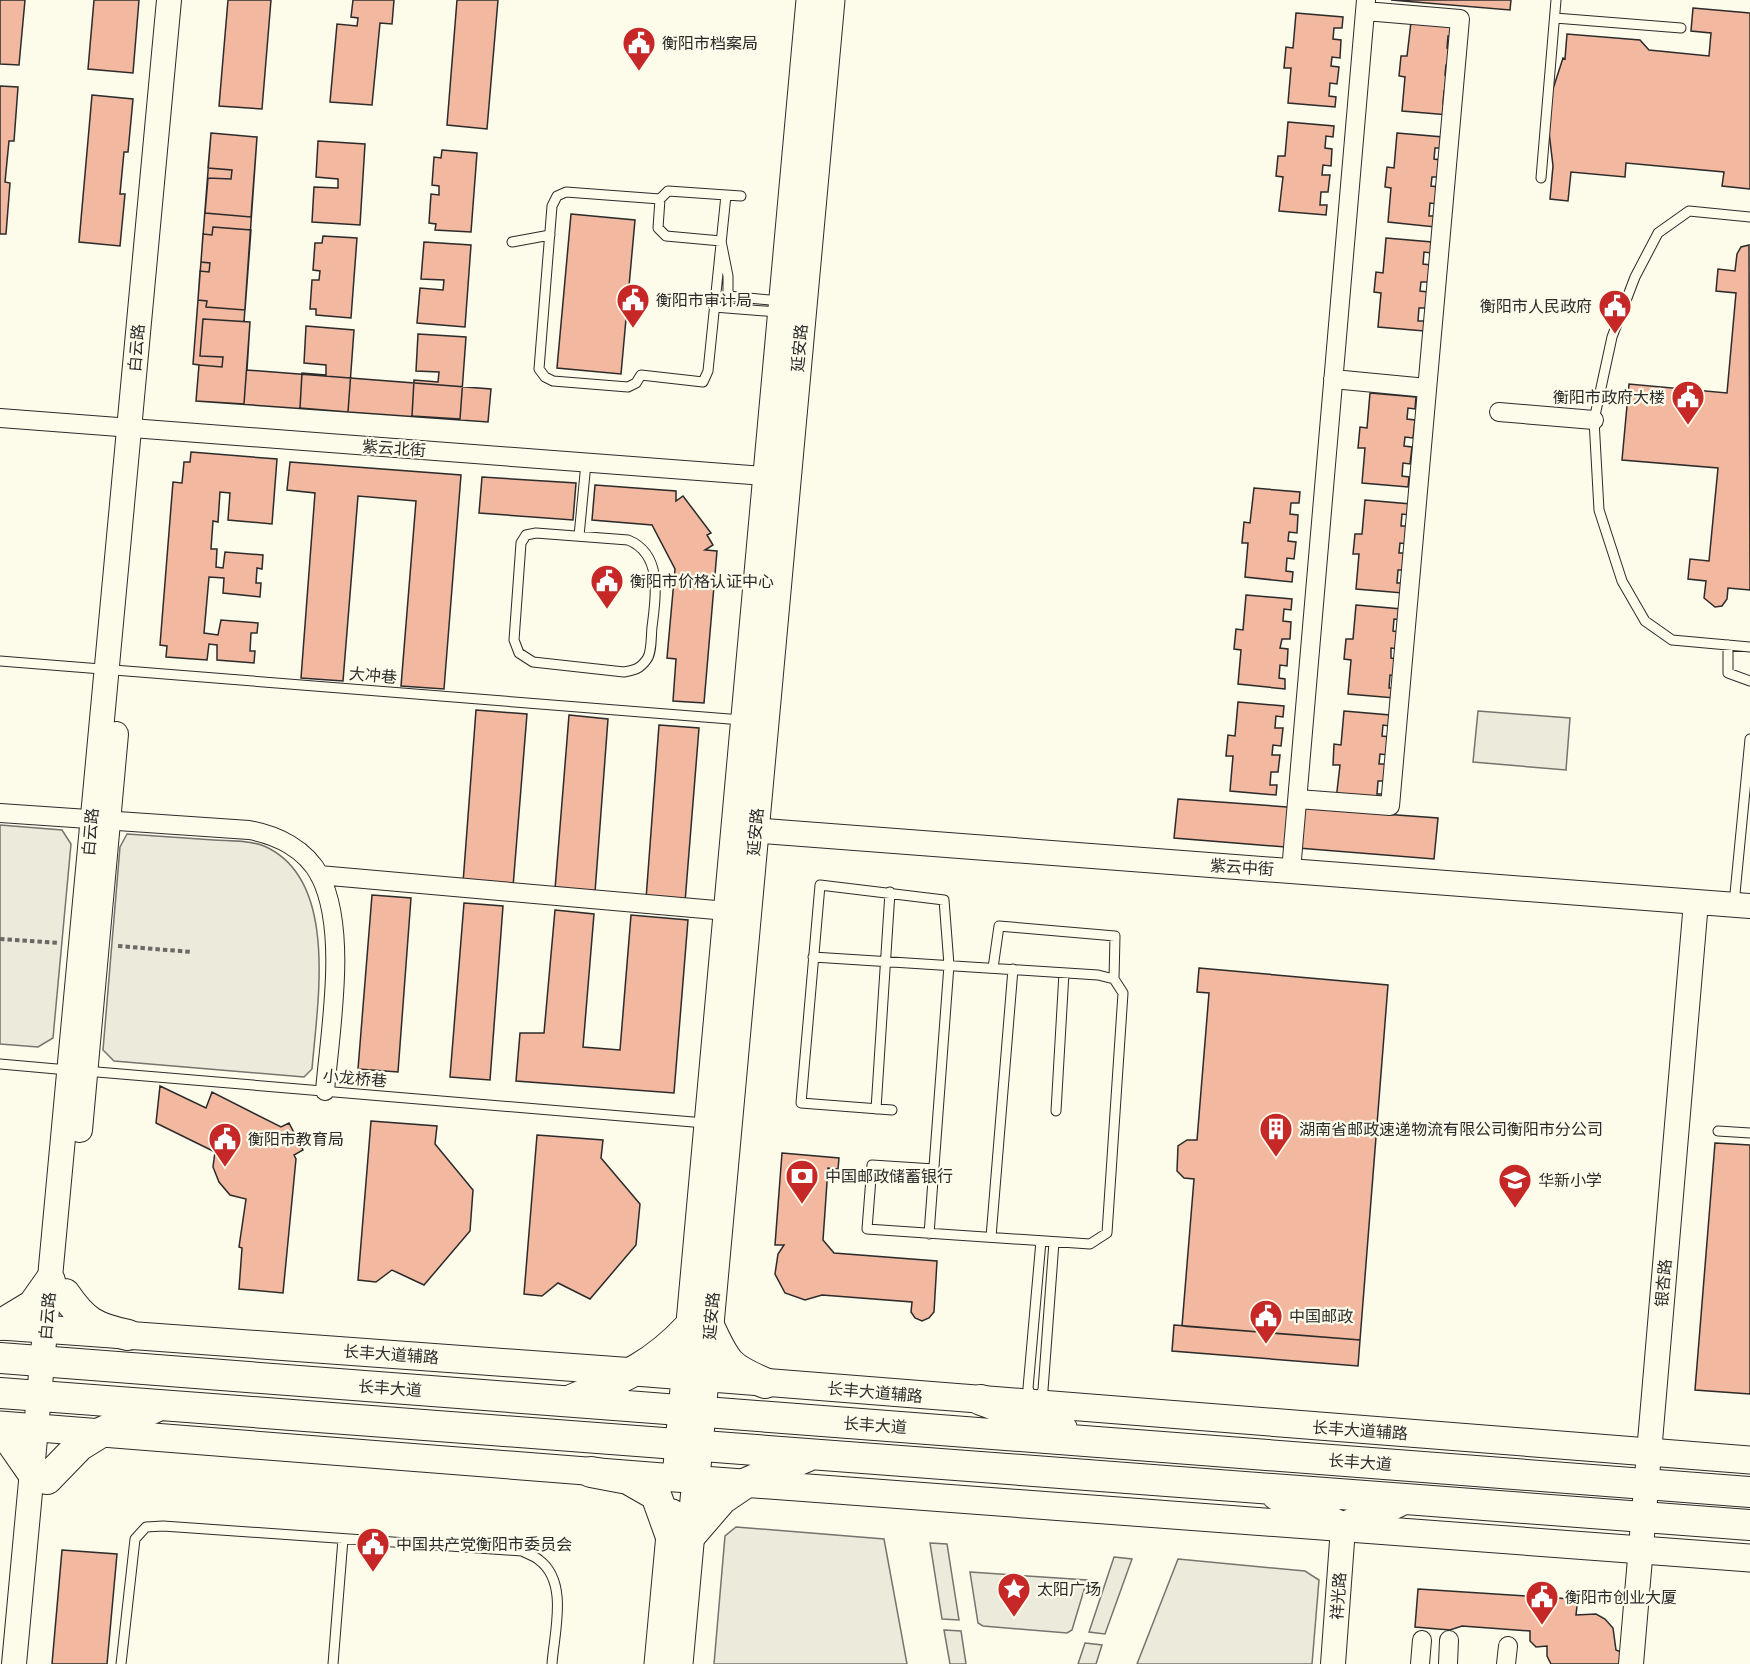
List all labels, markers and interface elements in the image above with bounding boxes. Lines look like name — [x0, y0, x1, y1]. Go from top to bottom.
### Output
public building icon: 衡阳市档案局 — [621, 25, 657, 72]
place label: 衡阳市档案局 — [662, 32, 758, 54]
public building icon: 衡阳市审计局 — [615, 282, 651, 329]
public building icon: 衡阳市人民政府 — [1597, 288, 1633, 335]
place label: 衡阳市审计局 — [656, 289, 752, 311]
place label: 衡阳市人民政府 — [1480, 295, 1592, 317]
street label: 白云路 — [123, 323, 149, 373]
street label: 延安路 — [786, 323, 812, 373]
public building icon: 衡阳市政府大楼 — [1670, 379, 1706, 426]
place label: 衡阳市政府大楼 — [1553, 386, 1665, 408]
street label: 紫云北街 — [361, 435, 427, 461]
public building icon: 衡阳市价格认证中心 — [589, 563, 625, 610]
place label: 衡阳市价格认证中心 — [630, 570, 774, 592]
street label: 大冲巷 — [348, 662, 398, 688]
street label: 白云路 — [77, 807, 103, 857]
street label: 延安路 — [742, 807, 768, 857]
street label: 紫云中街 — [1209, 854, 1275, 880]
street label: 小龙桥巷 — [322, 1064, 388, 1092]
building icon: 湖南省邮政速递物流有限公司衡阳市分公司 — [1258, 1111, 1294, 1158]
place label: 湖南省邮政速递物流有限公司衡阳市分公司 — [1299, 1118, 1603, 1140]
public building icon: 衡阳市教育局 — [207, 1121, 243, 1168]
place label: 衡阳市教育局 — [248, 1128, 344, 1150]
bank icon: 中国邮政储蓄银行 — [784, 1158, 820, 1205]
school or university icon: 华新小学 — [1497, 1162, 1533, 1209]
place label: 中国邮政储蓄银行 — [825, 1165, 953, 1187]
place label: 华新小学 — [1538, 1169, 1602, 1191]
street label: 银杏路 — [1650, 1258, 1676, 1308]
street label: 白云路 — [34, 1291, 60, 1341]
street label: 延安路 — [698, 1291, 724, 1341]
public building icon: 中国邮政 — [1248, 1298, 1284, 1345]
place label: 中国邮政 — [1289, 1305, 1353, 1327]
street label: 长丰大道辅路 — [342, 1340, 440, 1368]
street label: 长丰大道 — [357, 1375, 423, 1401]
street label: 长丰大道辅路 — [826, 1377, 924, 1407]
street label: 长丰大道 — [842, 1412, 908, 1438]
street label: 长丰大道辅路 — [1311, 1416, 1409, 1444]
street label: 长丰大道 — [1327, 1449, 1393, 1475]
public building icon: 中国共产党衡阳市委员会 — [355, 1526, 391, 1573]
place label: 中国共产党衡阳市委员会 — [396, 1533, 572, 1555]
place icon: 太阳广场 — [996, 1571, 1032, 1618]
street label: 祥光路 — [1325, 1571, 1351, 1621]
place label: 太阳广场 — [1037, 1578, 1101, 1600]
public building icon: 衡阳市创业大厦 — [1524, 1579, 1560, 1626]
place label: 衡阳市创业大厦 — [1565, 1586, 1677, 1608]

